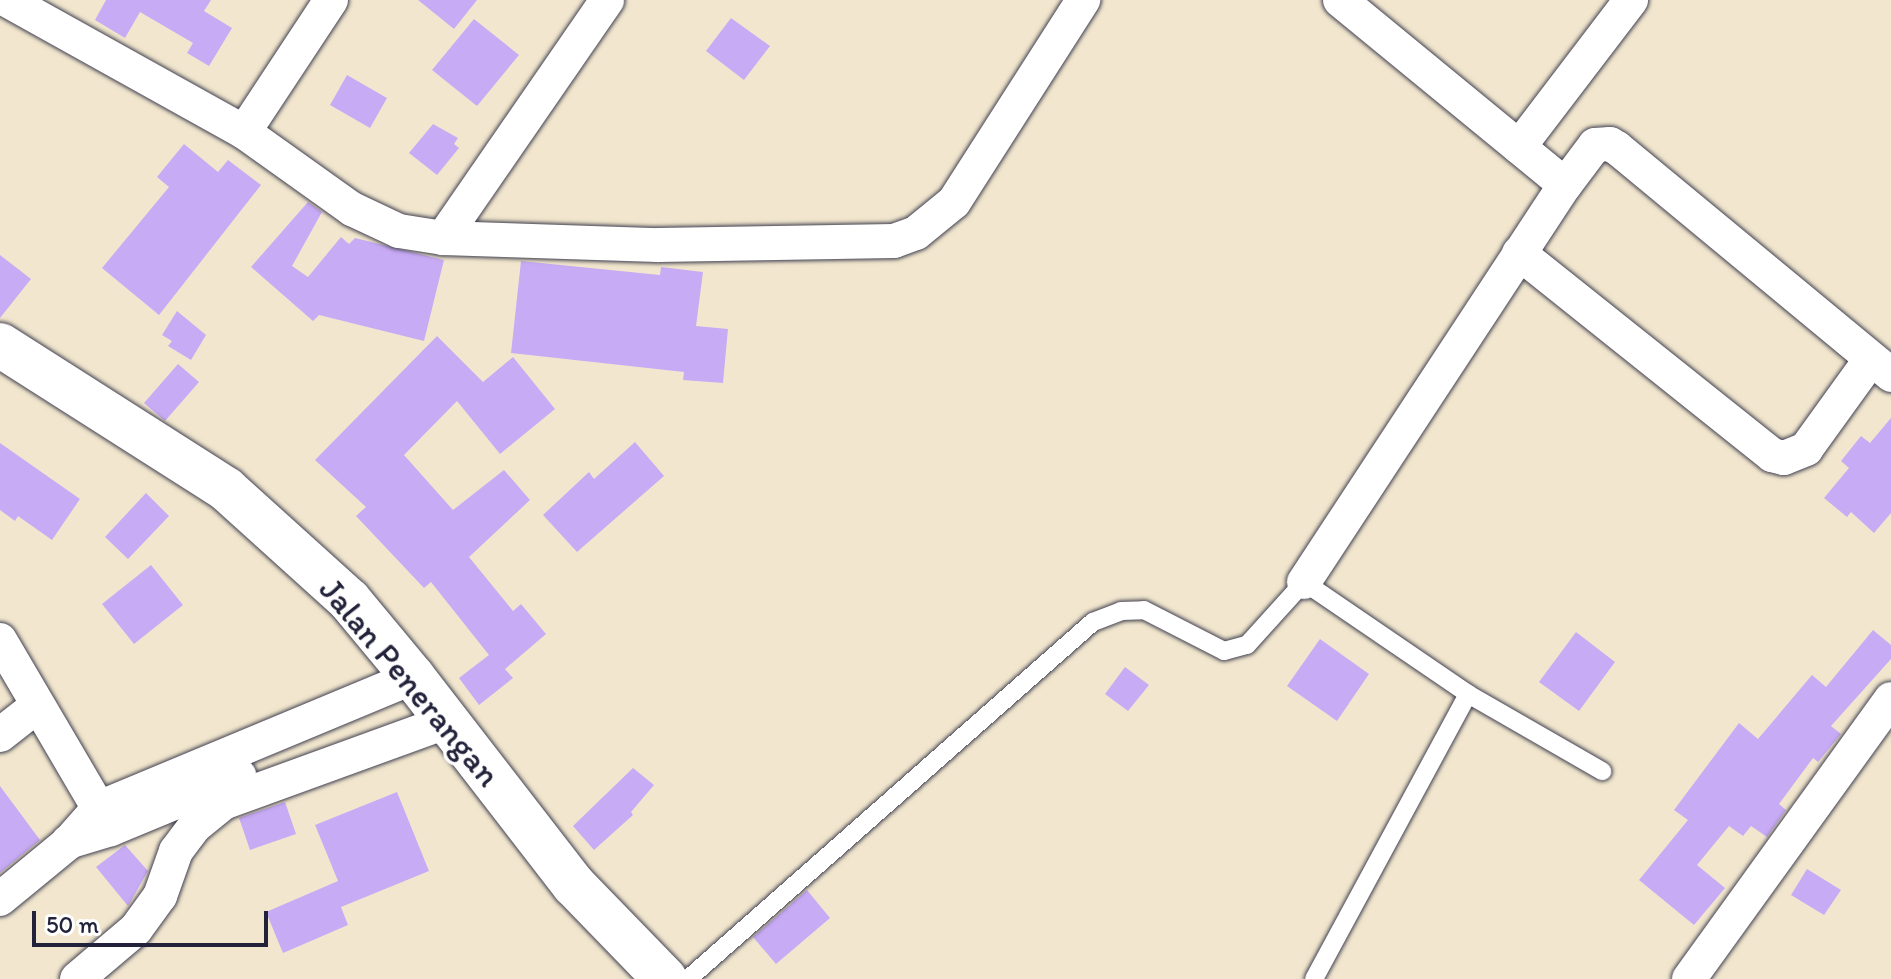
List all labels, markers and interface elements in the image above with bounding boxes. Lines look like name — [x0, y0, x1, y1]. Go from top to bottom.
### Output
street label: Jalan Penerangan — [311, 570, 509, 794]
scale bar — [36, 895, 272, 945]
text: 50 m — [46, 910, 99, 939]

